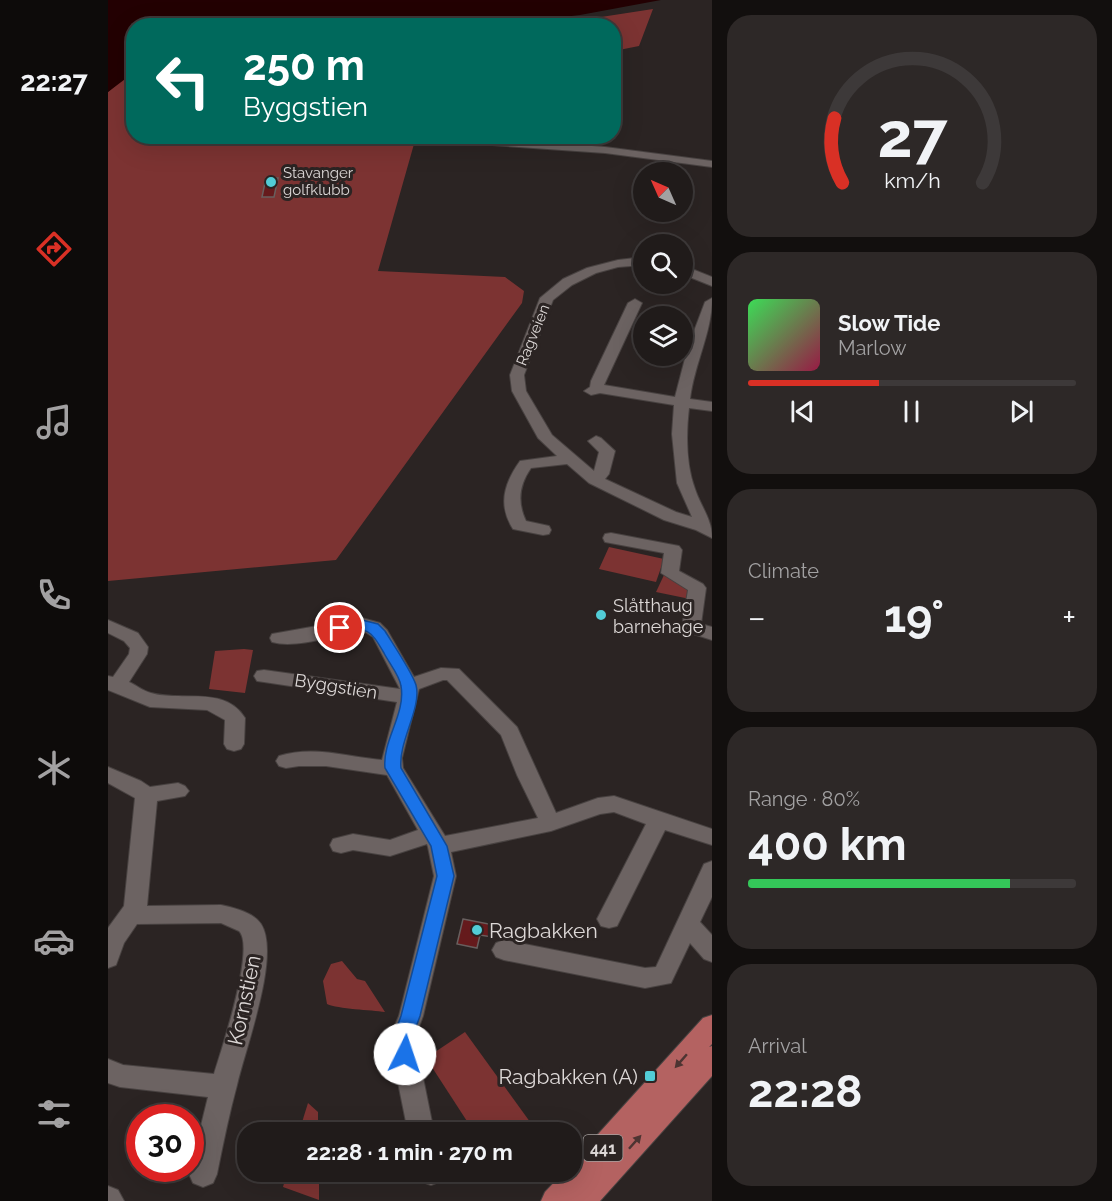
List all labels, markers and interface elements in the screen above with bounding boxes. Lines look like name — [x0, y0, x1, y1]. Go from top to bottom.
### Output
text: 250 m — [243, 41, 365, 90]
icon: left — [144, 42, 222, 120]
text: 22:27 — [20, 66, 88, 97]
text: Byggstien — [243, 91, 368, 122]
text: 27 — [877, 98, 948, 172]
north arrow — [633, 162, 693, 222]
map controls — [633, 162, 693, 366]
place label: Stavanger golfklubb — [283, 164, 354, 199]
text: km/h — [884, 168, 940, 193]
marker: Stavanger golfklubb — [264, 175, 278, 189]
icon: directions — [33, 228, 75, 270]
button: search — [633, 234, 693, 294]
street label: Ragveien — [513, 302, 553, 368]
button: layers — [633, 306, 693, 366]
text: Slow Tide — [838, 310, 940, 336]
text: Marlow — [838, 336, 907, 360]
icon: previous — [786, 395, 819, 428]
icon: pause — [895, 395, 928, 428]
icon: next — [1005, 395, 1038, 428]
icon: music — [33, 401, 75, 443]
text: Climate — [748, 559, 819, 583]
icon: phone — [33, 574, 75, 616]
text: 19° — [884, 590, 944, 643]
place label: Slåtthaug barnehage — [613, 595, 704, 637]
text: − — [748, 598, 766, 637]
text: + — [1062, 598, 1076, 637]
pin — [314, 602, 365, 653]
marker: Slåtthaug barnehage — [594, 608, 608, 622]
icon: arrive — [323, 611, 356, 644]
street label: Byggstien — [293, 669, 379, 703]
icon: climate — [33, 747, 75, 789]
text: Range · 80% — [748, 787, 860, 811]
text: 400 km — [748, 818, 907, 871]
place label: Ragbakken — [489, 918, 598, 943]
icon: car — [33, 920, 75, 962]
marker: Ragbakken — [470, 923, 484, 937]
street label: Kornstien — [222, 953, 266, 1047]
position arrow — [373, 1022, 437, 1086]
text: Arrival — [748, 1034, 807, 1058]
one-way arrow — [675, 1053, 688, 1068]
place label: Ragbakken (A) — [499, 1064, 638, 1089]
text: 22:28 — [748, 1065, 862, 1118]
marker: Ragbakken (A) — [643, 1069, 657, 1083]
icon: filters — [33, 1093, 75, 1135]
speed limit sign: 30 — [126, 1104, 204, 1182]
road number: 441 — [584, 1135, 622, 1161]
one-way arrow — [628, 1135, 641, 1150]
text: 22:28 · 1 min · 270 m — [306, 1139, 513, 1165]

